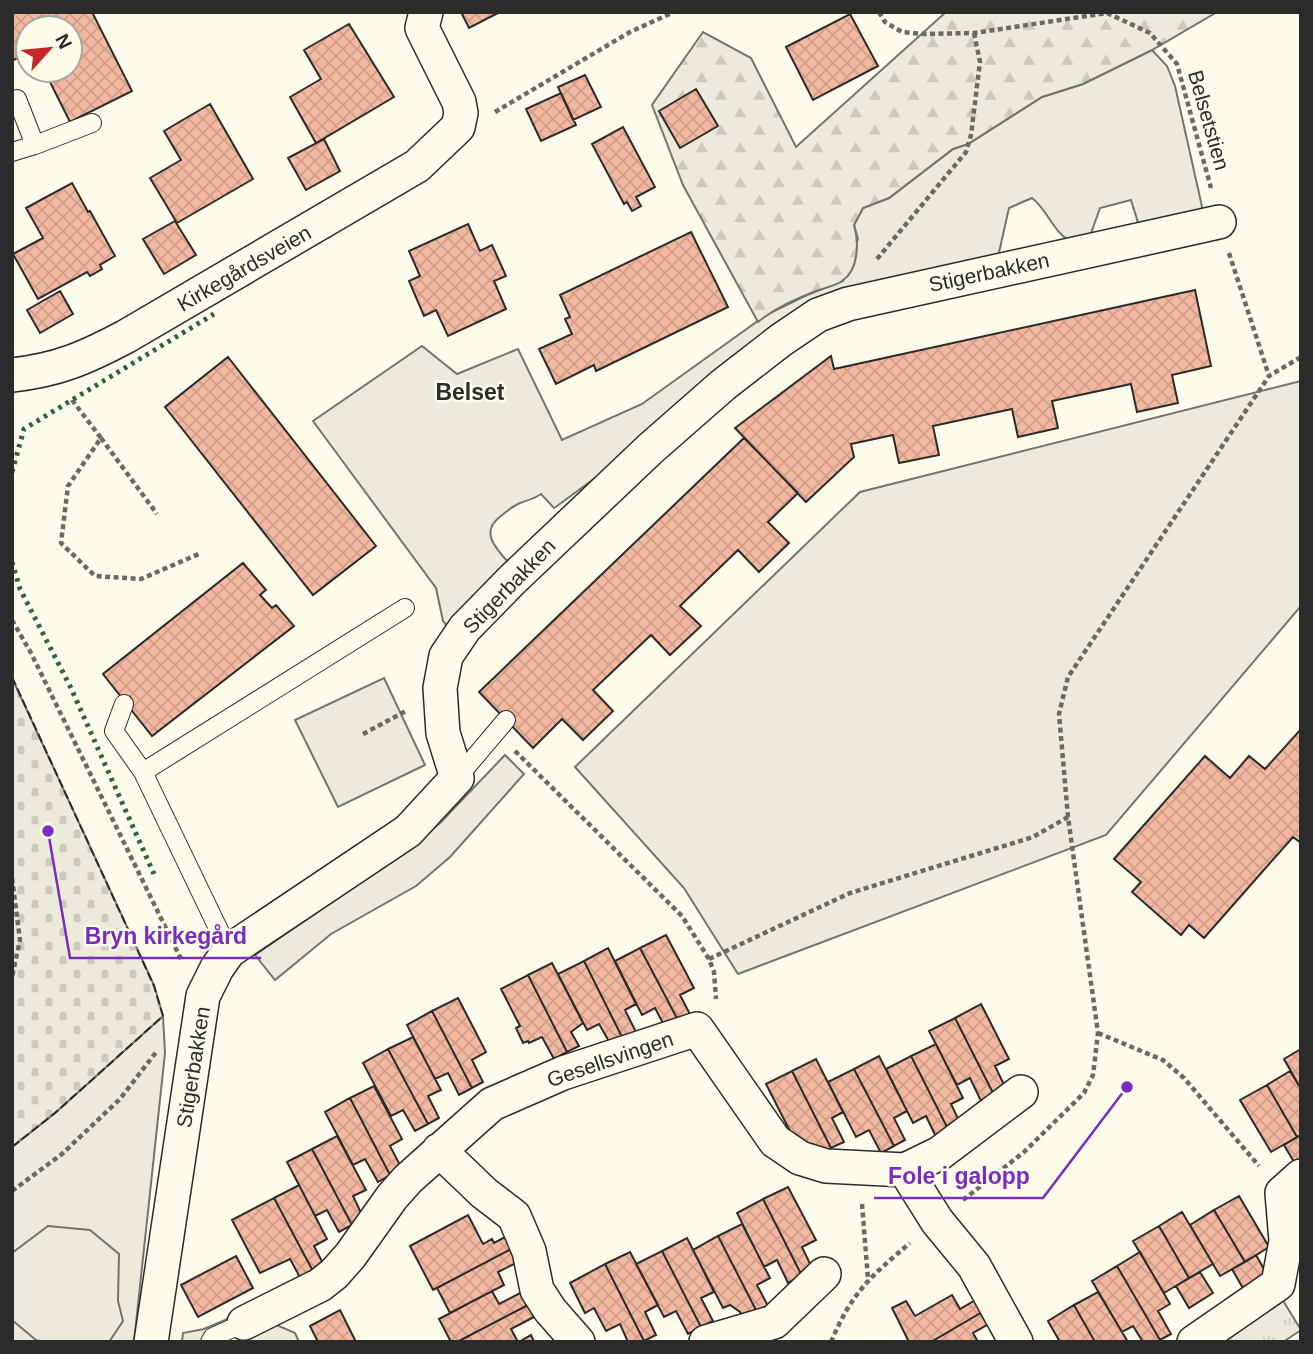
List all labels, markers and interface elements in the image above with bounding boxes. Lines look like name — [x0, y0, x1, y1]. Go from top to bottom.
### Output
north arrow — [14, 14, 84, 84]
text: N — [51, 31, 76, 52]
street label: Belsetstien — [1184, 67, 1234, 173]
street label: Kirkegårdsveien — [173, 220, 315, 316]
street label: Stigerbakken — [927, 248, 1051, 296]
district label: Belset — [435, 379, 505, 405]
street label: Stigerbakken — [458, 534, 560, 638]
callout: Bryn kirkegård — [70, 914, 261, 958]
text: Bryn kirkegård — [85, 923, 247, 949]
street label: Stigerbakken — [172, 1005, 214, 1129]
street label: Gesellsvingen — [544, 1027, 676, 1091]
callout: Fole i galopp — [874, 1154, 1043, 1198]
text: Fole i galopp — [888, 1163, 1030, 1189]

